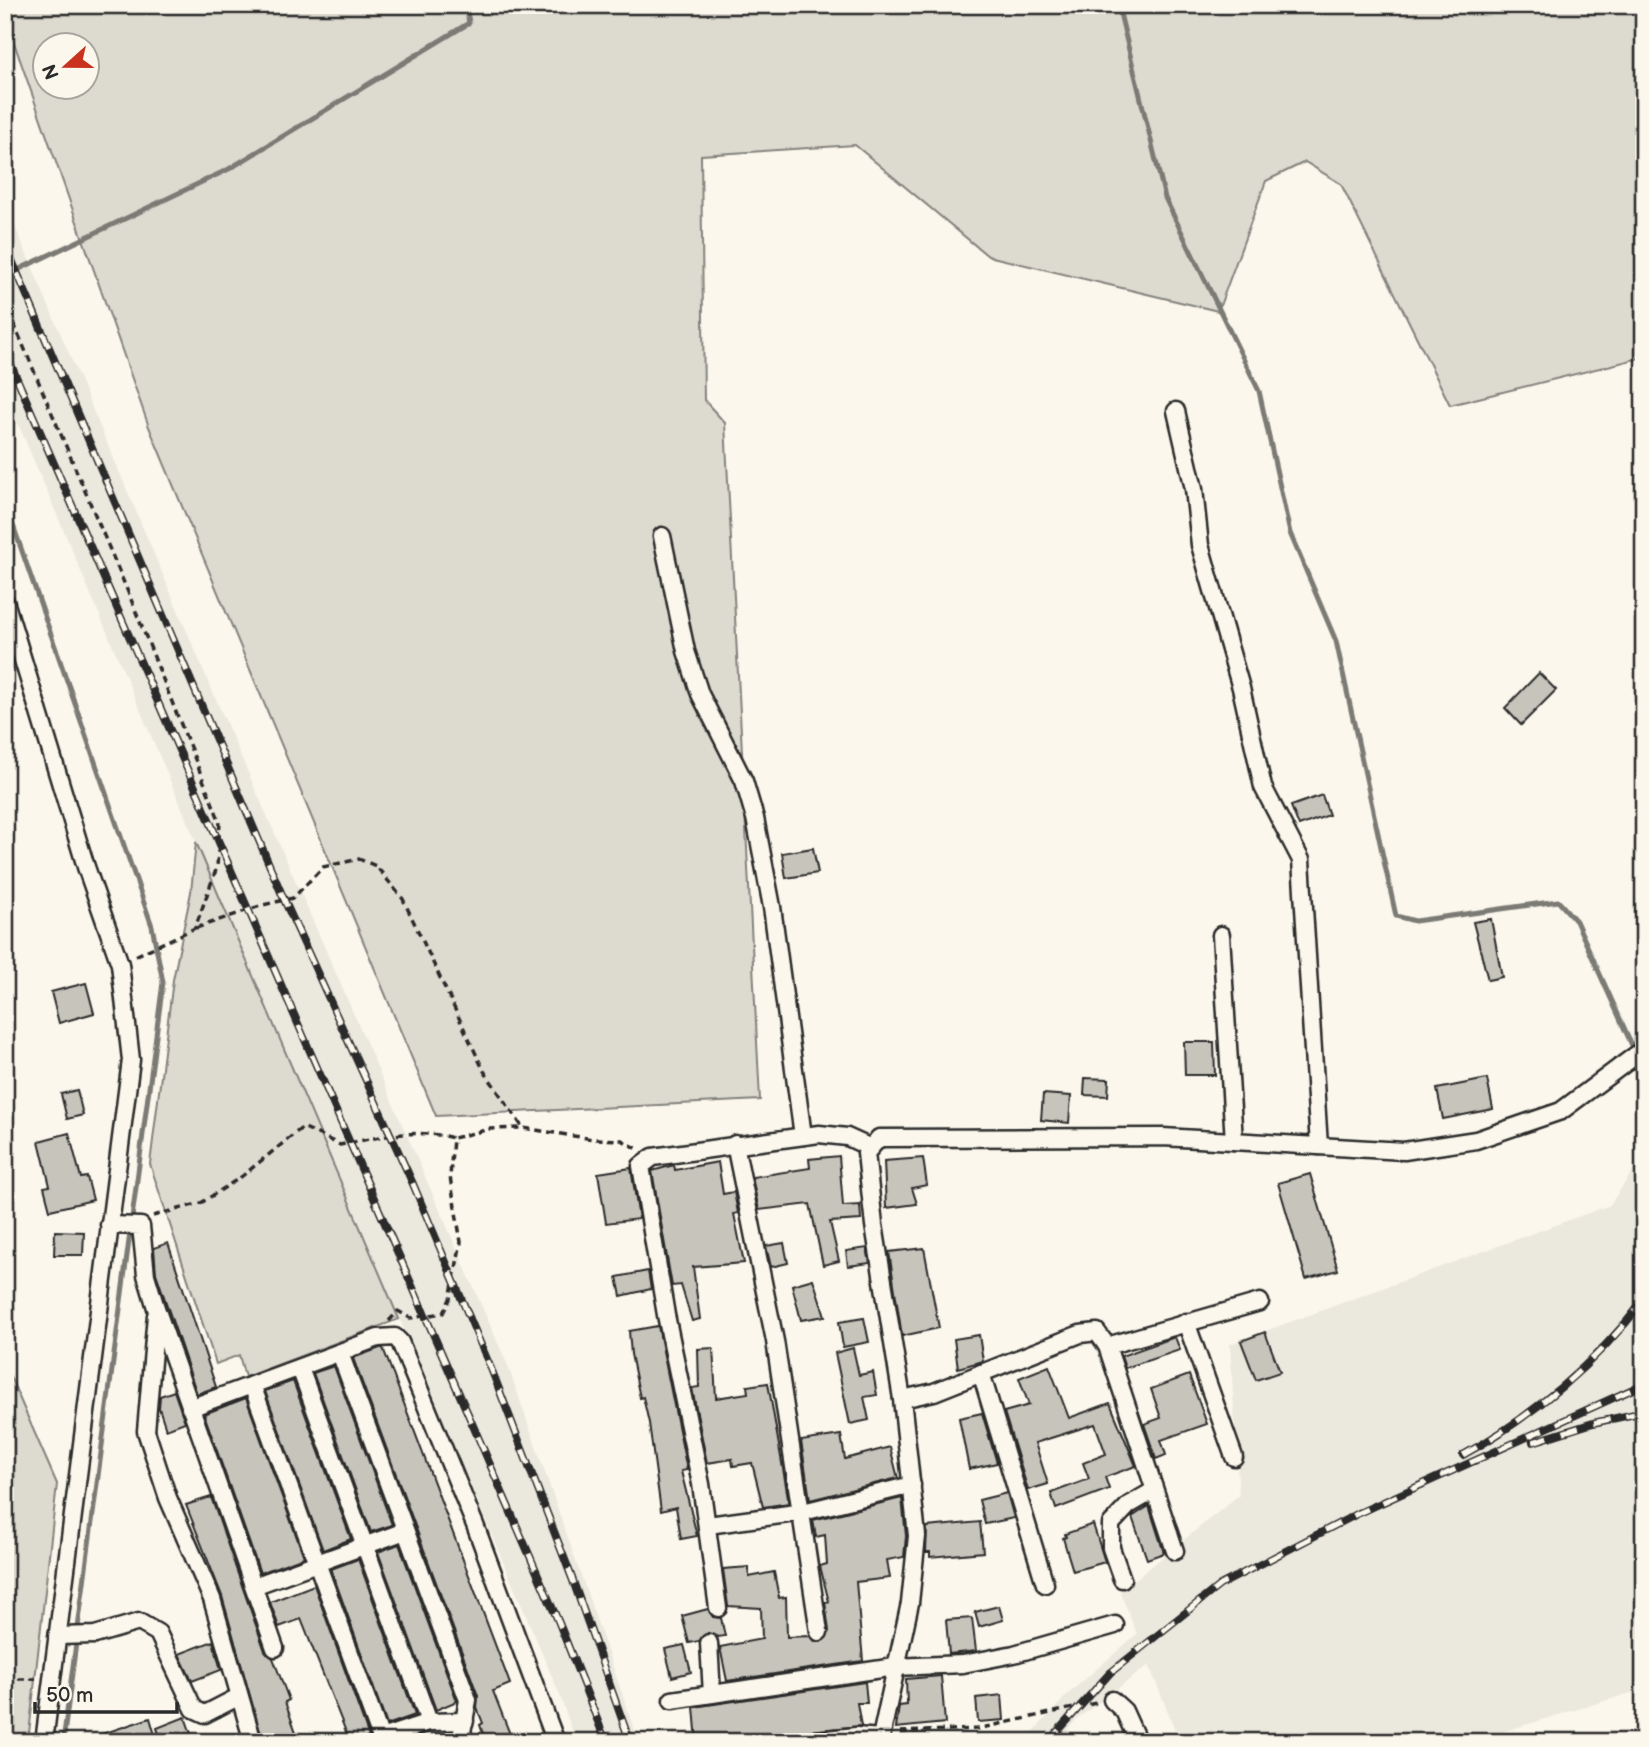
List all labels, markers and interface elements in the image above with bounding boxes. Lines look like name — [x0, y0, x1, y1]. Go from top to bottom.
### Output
north arrow — [32, 32, 102, 102]
text: N — [38, 61, 65, 82]
scale bar — [35, 1670, 177, 1714]
text: 50 m — [46, 1683, 93, 1708]

